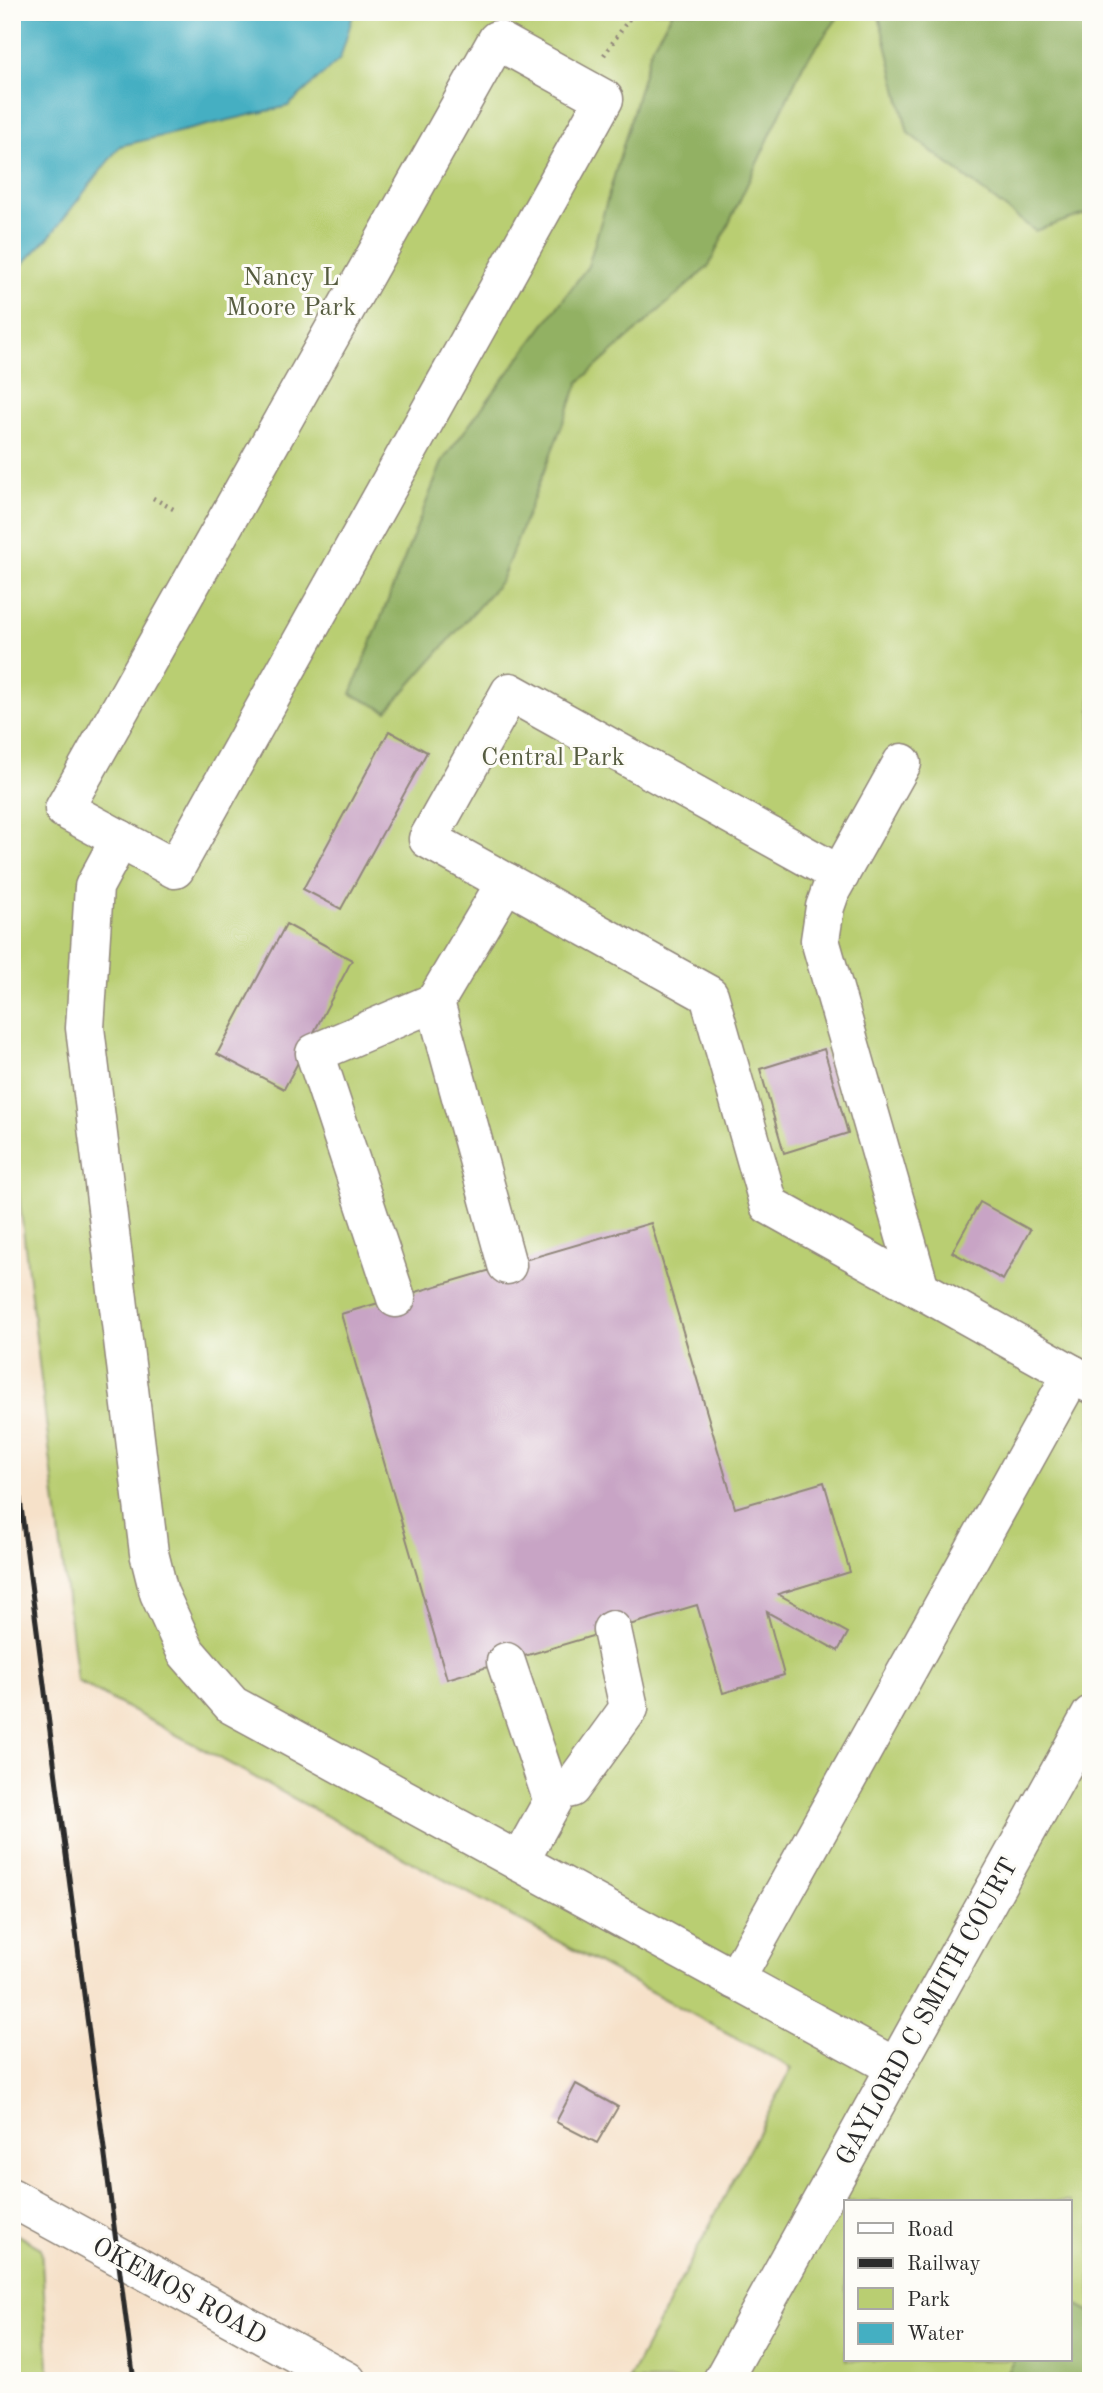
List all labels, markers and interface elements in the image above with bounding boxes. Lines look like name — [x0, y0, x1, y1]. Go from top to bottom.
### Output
park label: Nancy L Moore Park — [225, 265, 357, 321]
park label: Central Park — [481, 745, 625, 771]
street label: GAYLORD C SMITH COURT — [832, 1854, 1023, 2170]
legend — [844, 2200, 1072, 2362]
text: Road — [907, 2220, 954, 2241]
street label: OKEMOS ROAD — [88, 2233, 270, 2350]
text: Railway — [907, 2254, 981, 2275]
text: Park — [907, 2290, 950, 2311]
text: Water — [907, 2324, 964, 2345]

